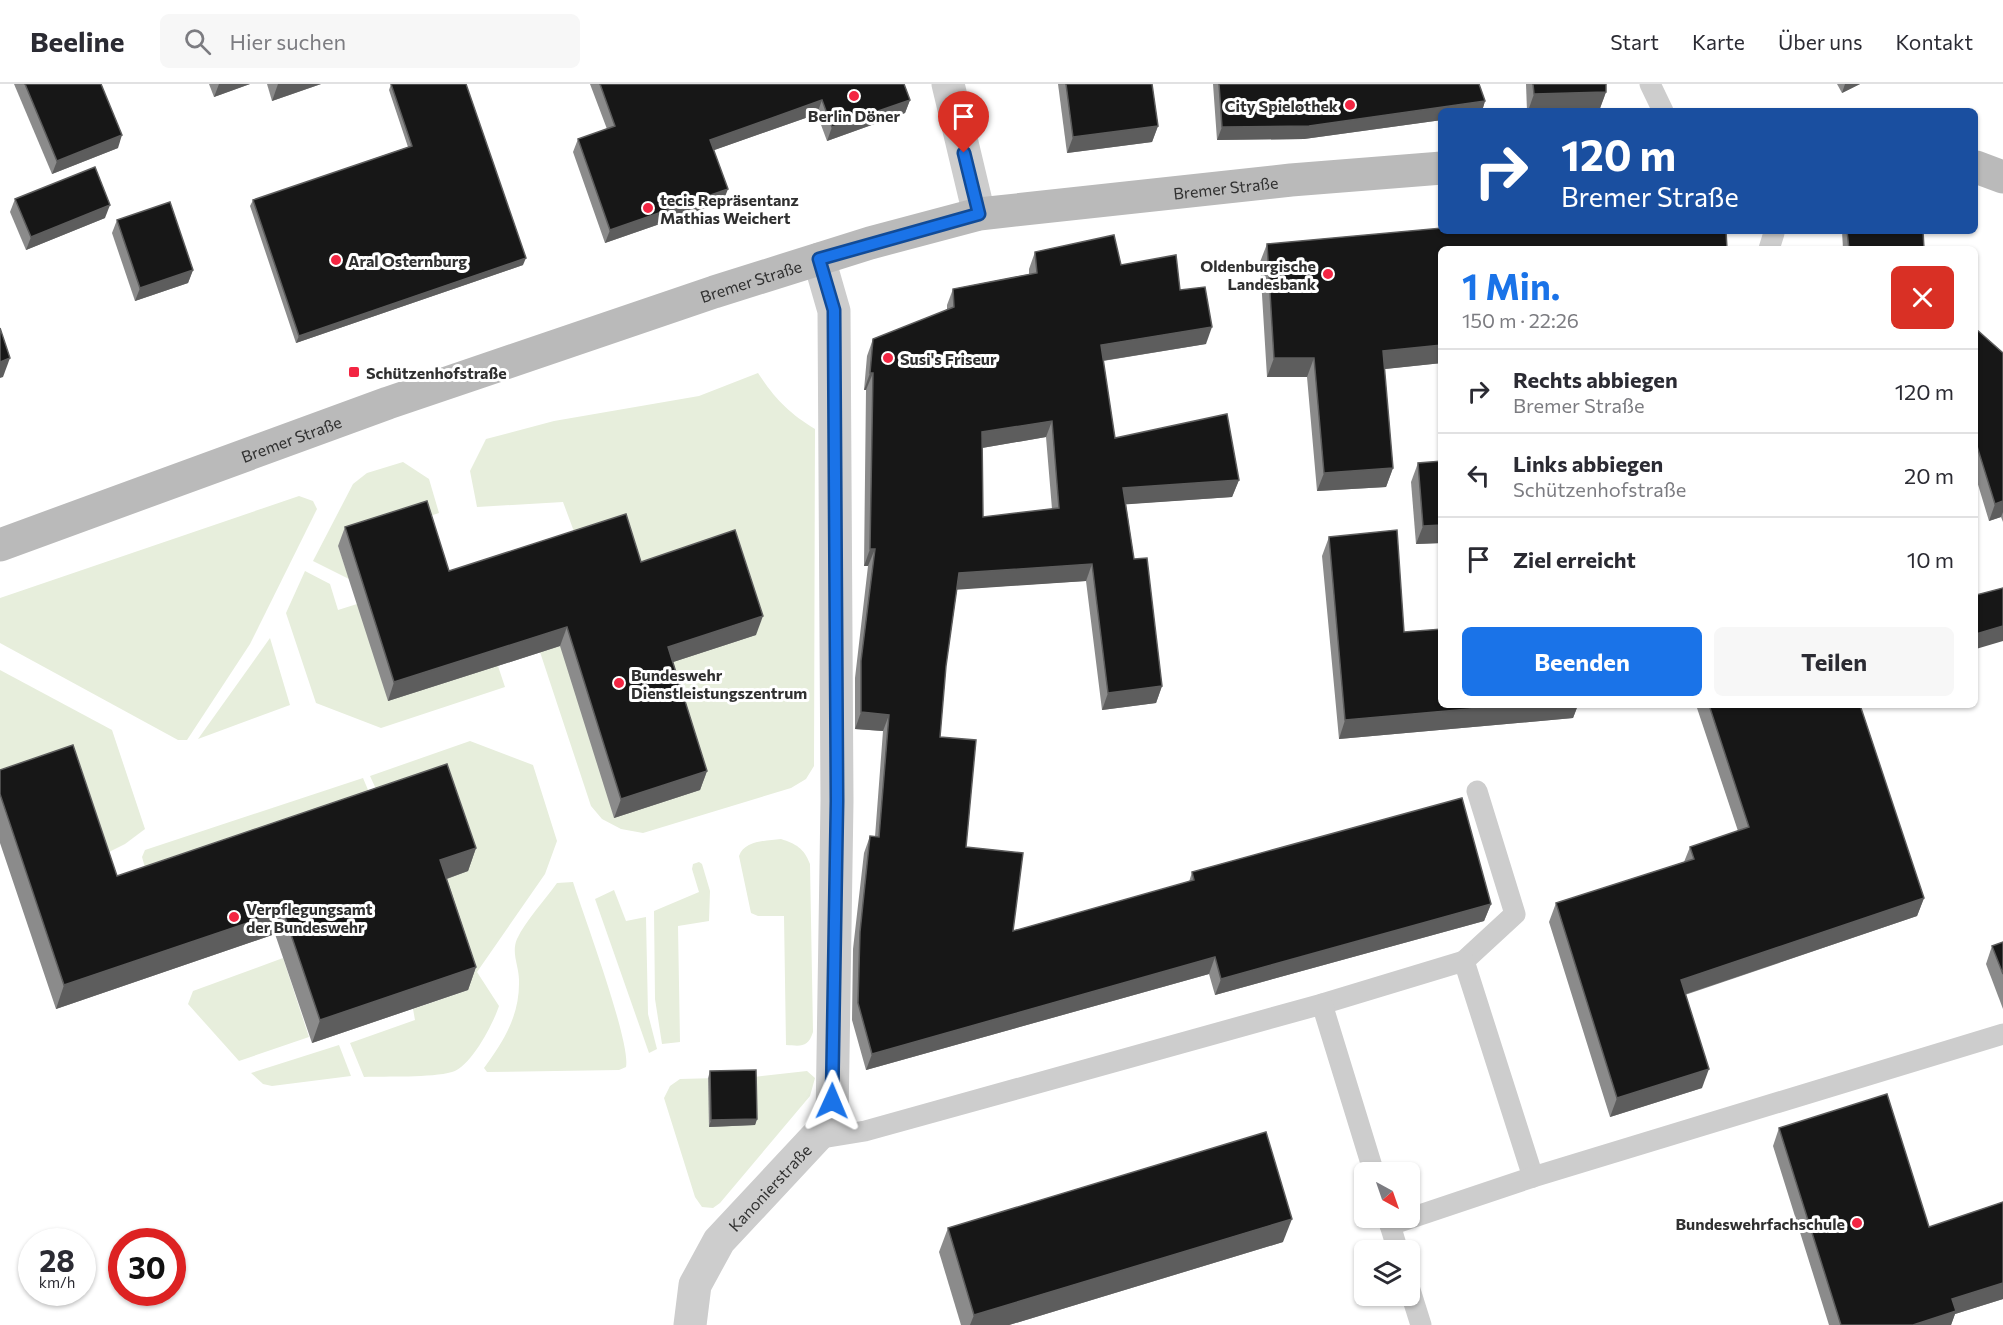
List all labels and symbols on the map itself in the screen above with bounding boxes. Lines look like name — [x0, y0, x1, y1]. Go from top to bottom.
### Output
marker: Berlin Döner — [847, 89, 861, 103]
pin — [938, 91, 989, 153]
place label: City Spielothek — [1225, 96, 1339, 115]
marker: City Spielothek — [1343, 98, 1357, 112]
place label: Berlin Döner — [808, 106, 901, 125]
street label: Bremer Straße — [1172, 172, 1279, 202]
place label: tecis Repräsentanz Mathias Weichert — [660, 190, 799, 227]
marker: tecis Repräsentanz Mathias Weichert — [641, 201, 655, 215]
place label: Aral Osternburg — [348, 251, 467, 270]
marker: Aral Osternburg — [329, 253, 343, 267]
street label: Bremer Straße — [697, 256, 804, 306]
place label: Oldenburgische Landesbank — [1200, 256, 1317, 293]
marker: Oldenburgische Landesbank — [1321, 267, 1335, 281]
place label: Susi's Friseur — [900, 349, 997, 368]
marker: Susi's Friseur — [881, 351, 895, 365]
place label: Schützenhofstraße — [366, 363, 507, 382]
marker: Schützenhofstraße — [347, 365, 361, 379]
street label: Bremer Straße — [238, 411, 344, 465]
place label: Bundeswehr Dienstleistungszentrum — [631, 665, 807, 702]
marker: Bundeswehr Dienstleistungszentrum — [612, 676, 626, 690]
place label: Verpflegungsamt der Bundeswehr — [246, 899, 373, 936]
marker: Verpflegungsamt der Bundeswehr — [227, 910, 241, 924]
position arrow — [800, 1069, 864, 1133]
street label: Kanonierstraße — [724, 1140, 814, 1235]
north arrow — [1354, 1162, 1420, 1228]
place label: Bundeswehrfachschule — [1676, 1214, 1845, 1233]
marker: Bundeswehrfachschule — [1850, 1216, 1864, 1230]
speed limit sign: 30 — [108, 1228, 186, 1306]

